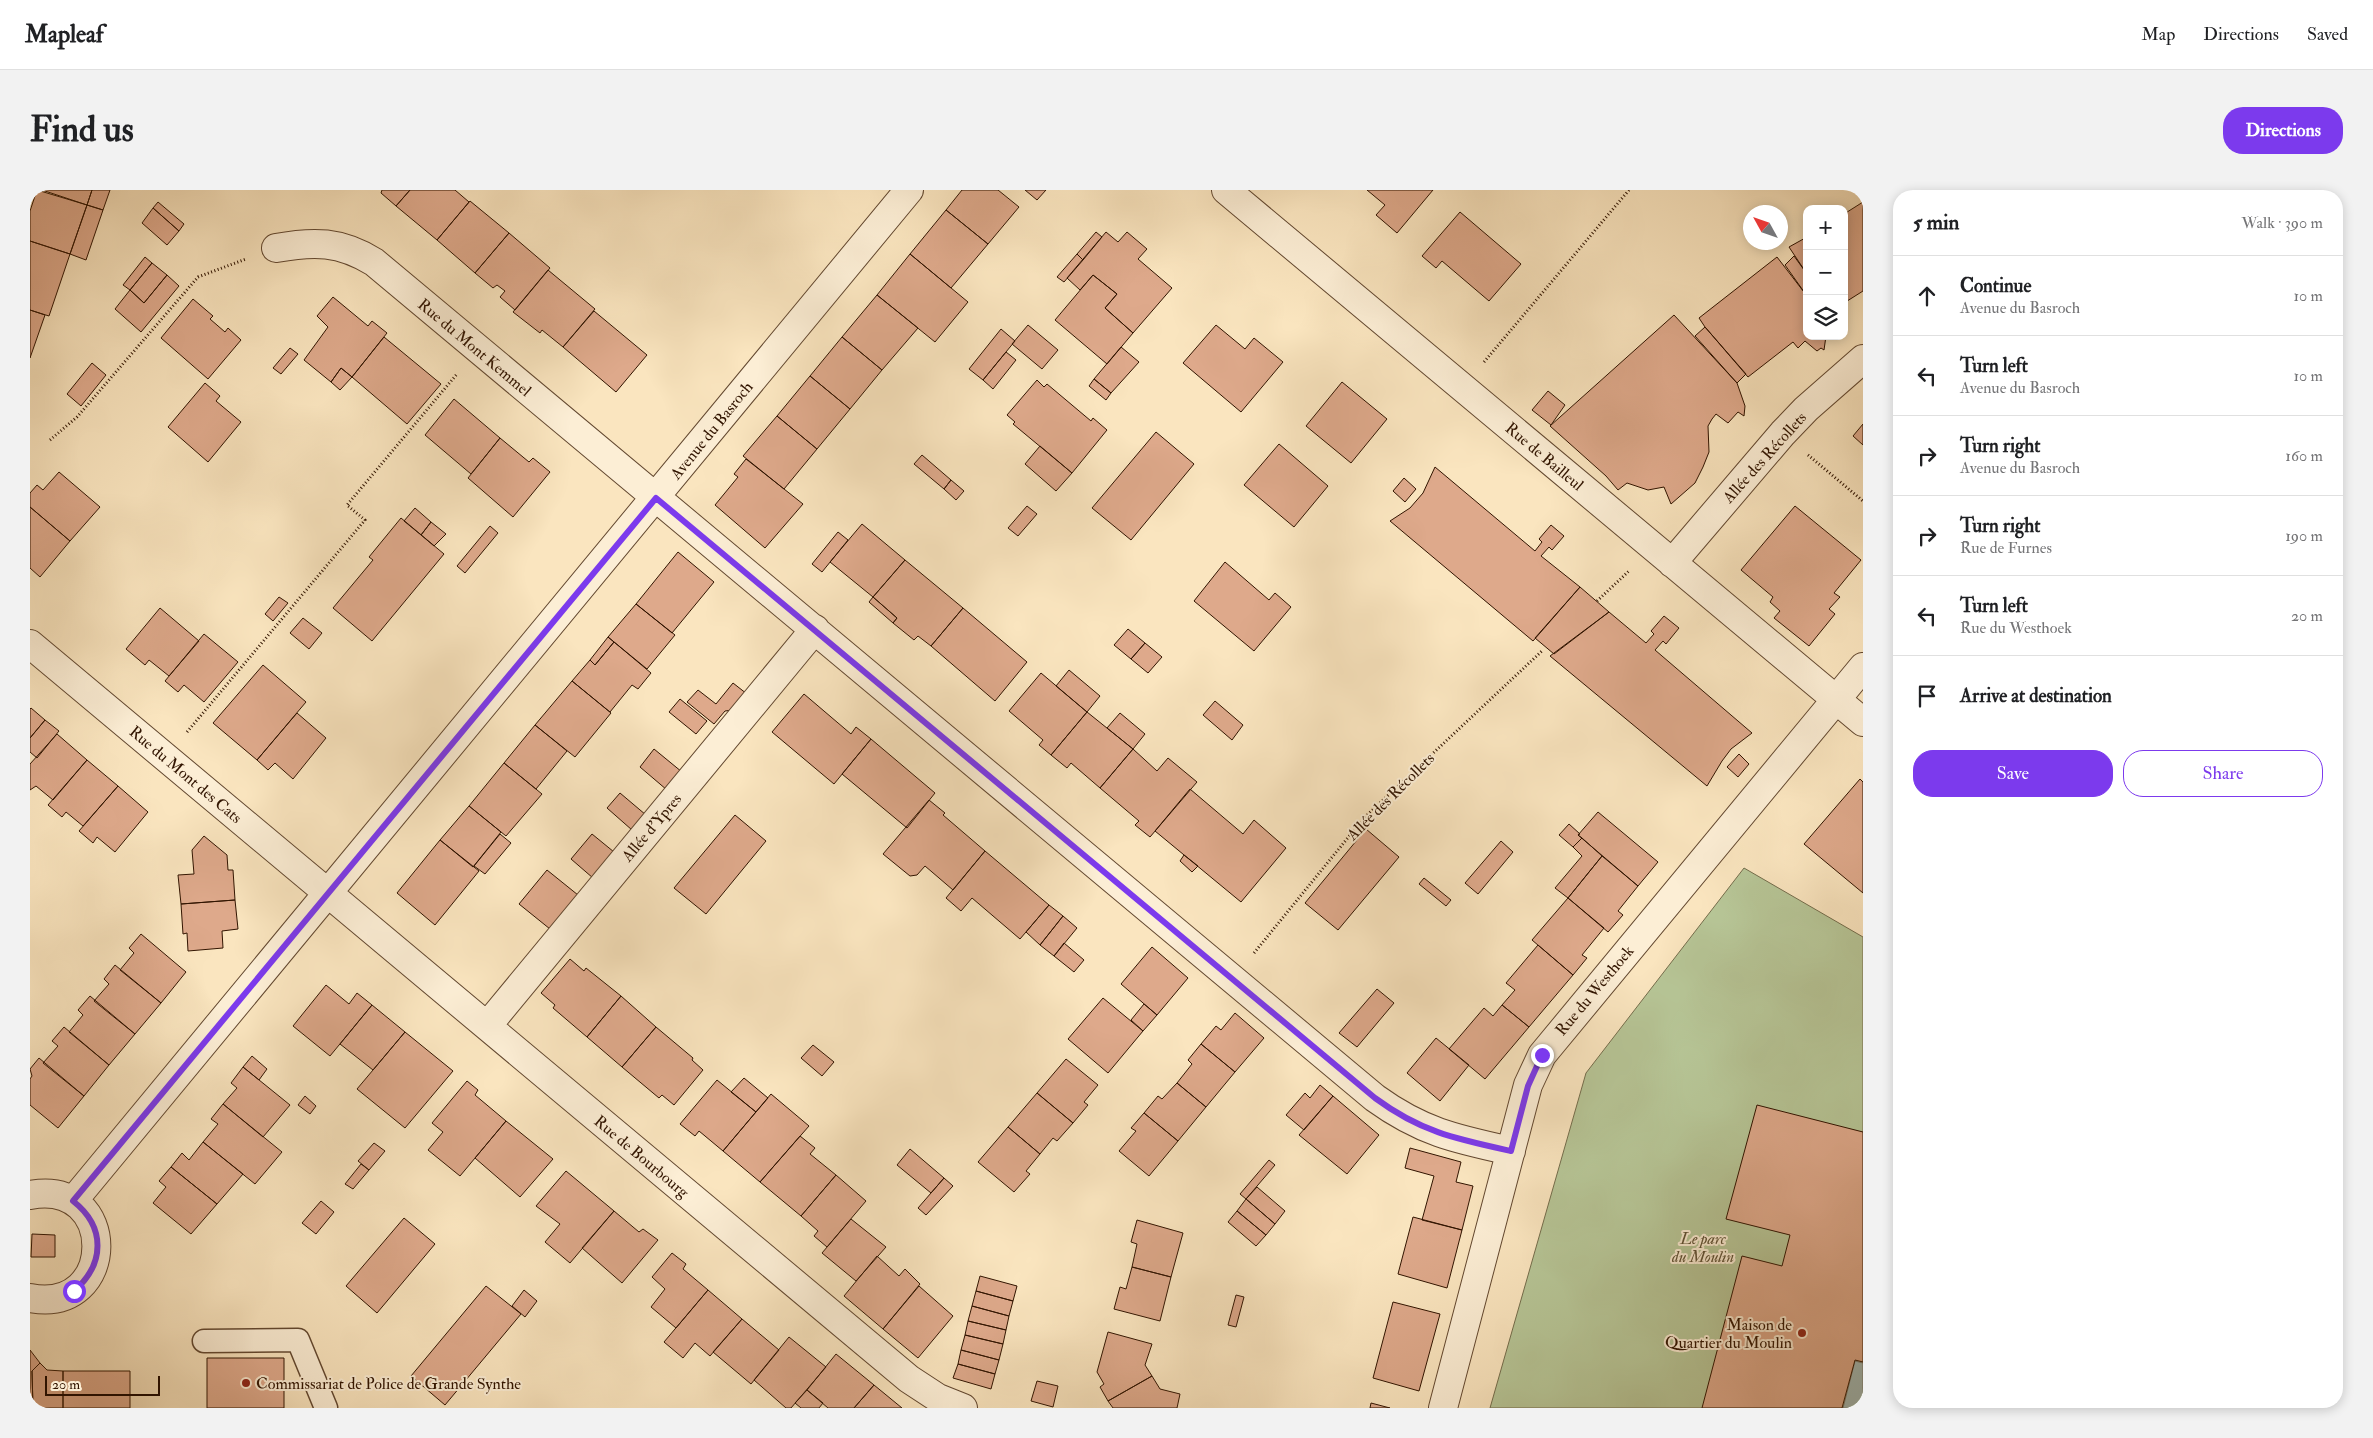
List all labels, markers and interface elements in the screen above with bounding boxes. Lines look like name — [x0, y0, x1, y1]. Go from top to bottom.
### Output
text: Mapleaf — [25, 19, 104, 50]
text: Map — [2142, 23, 2175, 46]
text: Directions — [2203, 23, 2279, 46]
text: Saved — [2307, 23, 2348, 46]
button: Directions — [2223, 107, 2343, 154]
text: Find us — [30, 108, 134, 152]
north arrow — [1743, 205, 1788, 250]
map controls — [1803, 205, 1848, 340]
button: + — [1803, 205, 1848, 250]
text: 5 min — [1913, 209, 1959, 236]
text: Walk · 390 m — [2242, 213, 2323, 233]
button: − — [1803, 250, 1848, 295]
text: Continue — [1960, 274, 2031, 298]
icon: ahead — [1913, 282, 1941, 310]
text: 10 m — [2293, 286, 2323, 306]
street label: Rue du Mont Kemmel — [414, 294, 535, 401]
button: layers — [1803, 295, 1848, 340]
text: Avenue du Basroch — [1960, 298, 2080, 318]
text: Turn left — [1960, 354, 2028, 378]
icon: left — [1913, 362, 1941, 390]
text: 10 m — [2293, 366, 2323, 386]
street label: Avenue du Basroch — [666, 377, 758, 484]
text: Avenue du Basroch — [1960, 378, 2080, 398]
street label: Allée des Récollets — [1718, 408, 1811, 508]
street label: Rue de Bailleul — [1501, 418, 1588, 495]
text: Turn right — [1960, 434, 2040, 458]
icon: right — [1913, 442, 1941, 470]
text: 160 m — [2285, 446, 2323, 466]
text: Avenue du Basroch — [1960, 458, 2080, 478]
text: Turn right — [1960, 514, 2040, 538]
icon: right — [1913, 522, 1941, 550]
text: 190 m — [2285, 526, 2323, 546]
text: Rue de Furnes — [1960, 538, 2052, 558]
text: Turn left — [1960, 594, 2028, 618]
icon: left — [1913, 602, 1941, 630]
text: 20 m — [2291, 606, 2323, 626]
text: Rue du Westhoek — [1960, 618, 2072, 638]
icon: arrive — [1913, 682, 1941, 710]
text: Arrive at destination — [1960, 684, 2112, 708]
street label: Rue du Mont des Cats — [125, 722, 246, 828]
street label: Allée des Récollets — [1342, 749, 1439, 846]
button: Save — [1913, 750, 2113, 797]
button: Share — [2123, 750, 2323, 797]
street label: Allée d'Ypres — [617, 789, 687, 867]
street label: Rue du Westhoek — [1551, 941, 1639, 1040]
route end — [1531, 1044, 1554, 1067]
street label: Rue de Bourbourg — [590, 1111, 694, 1203]
park label: Le parc du Moulin — [1671, 1229, 1734, 1267]
route start — [63, 1280, 86, 1303]
place label: Maison de Quartier du Moulin — [1665, 1315, 1792, 1353]
marker: Maison de Quartier du Moulin — [1796, 1327, 1808, 1339]
scale bar — [45, 1373, 160, 1396]
place label: Commissariat de Police de Grande Synthe — [256, 1374, 521, 1394]
text: 20 m — [52, 1376, 80, 1393]
marker: Commissariat de Police de Grande Synthe — [240, 1377, 252, 1389]

